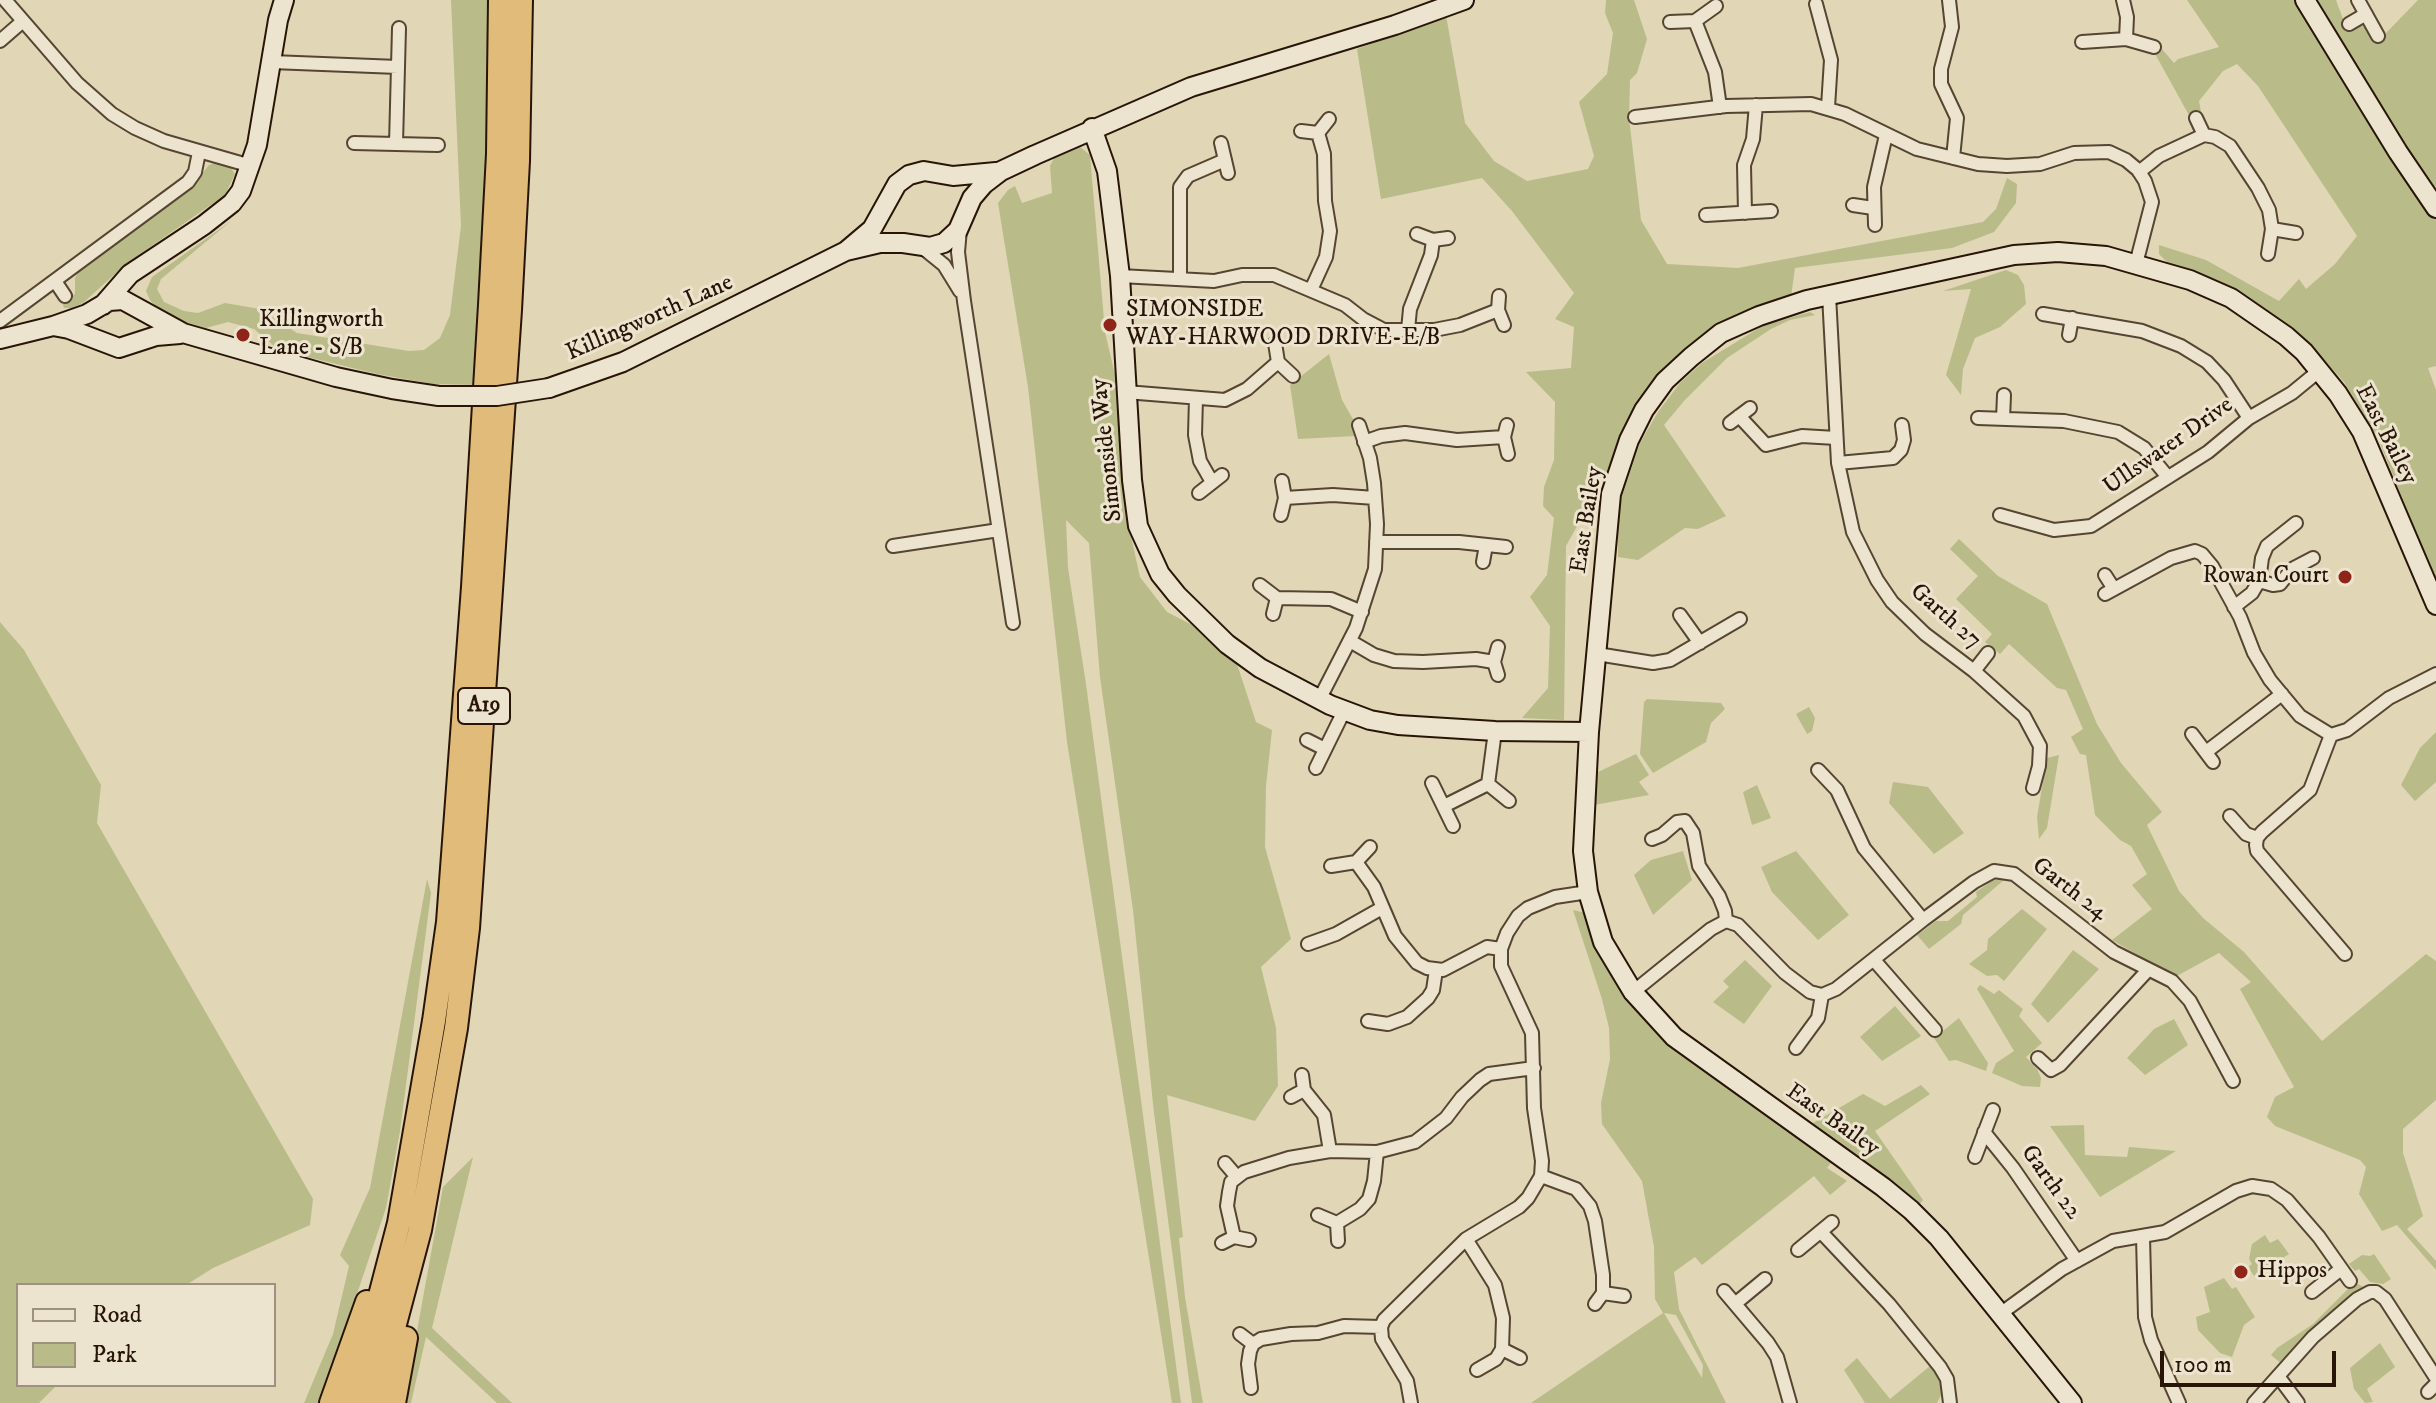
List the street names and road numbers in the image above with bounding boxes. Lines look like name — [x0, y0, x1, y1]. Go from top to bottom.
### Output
street label: Killingworth Lane — [562, 269, 738, 369]
street label: Simonside Way — [1086, 377, 1130, 523]
street label: East Bailey — [2348, 380, 2422, 490]
street label: Ullswater Drive — [2099, 392, 2239, 502]
street label: East Bailey — [1565, 464, 1611, 576]
street label: Garth 27 — [1903, 578, 1987, 656]
road number: A19 — [458, 688, 510, 724]
street label: Garth 24 — [2026, 852, 2112, 928]
street label: East Bailey — [1779, 1078, 1885, 1164]
street label: Garth 22 — [2013, 1140, 2087, 1226]

